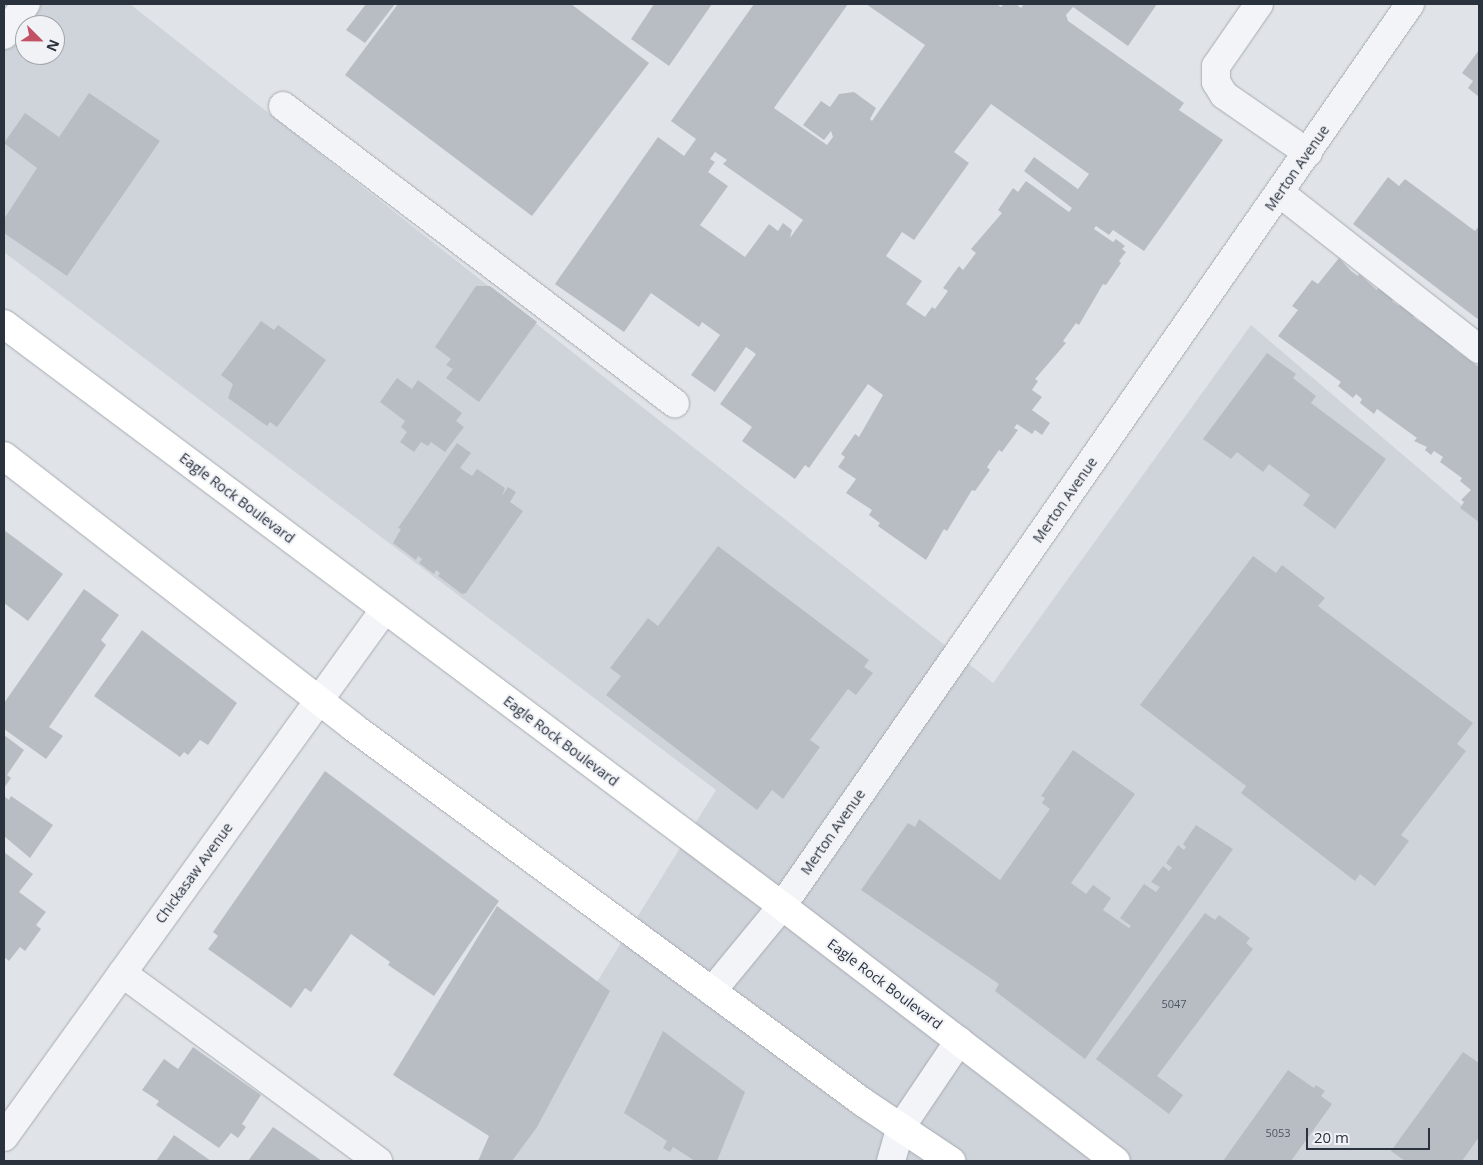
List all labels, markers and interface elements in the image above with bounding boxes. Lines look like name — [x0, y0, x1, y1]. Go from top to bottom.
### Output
north arrow — [15, 15, 65, 65]
text: N — [42, 37, 64, 55]
street label: Merton Avenue — [1261, 122, 1333, 214]
street label: Eagle Rock Boulevard — [176, 449, 298, 547]
street label: Merton Avenue — [1029, 454, 1101, 546]
street label: Eagle Rock Boulevard — [500, 692, 622, 790]
street label: Merton Avenue — [797, 786, 869, 878]
street label: Chickasaw Avenue — [152, 819, 236, 927]
street label: Eagle Rock Boulevard — [824, 935, 946, 1033]
house number: 5047 — [1161, 997, 1187, 1011]
scale bar — [1308, 1118, 1432, 1150]
house number: 5053 — [1265, 1126, 1291, 1140]
text: 20 m — [1314, 1127, 1349, 1147]

